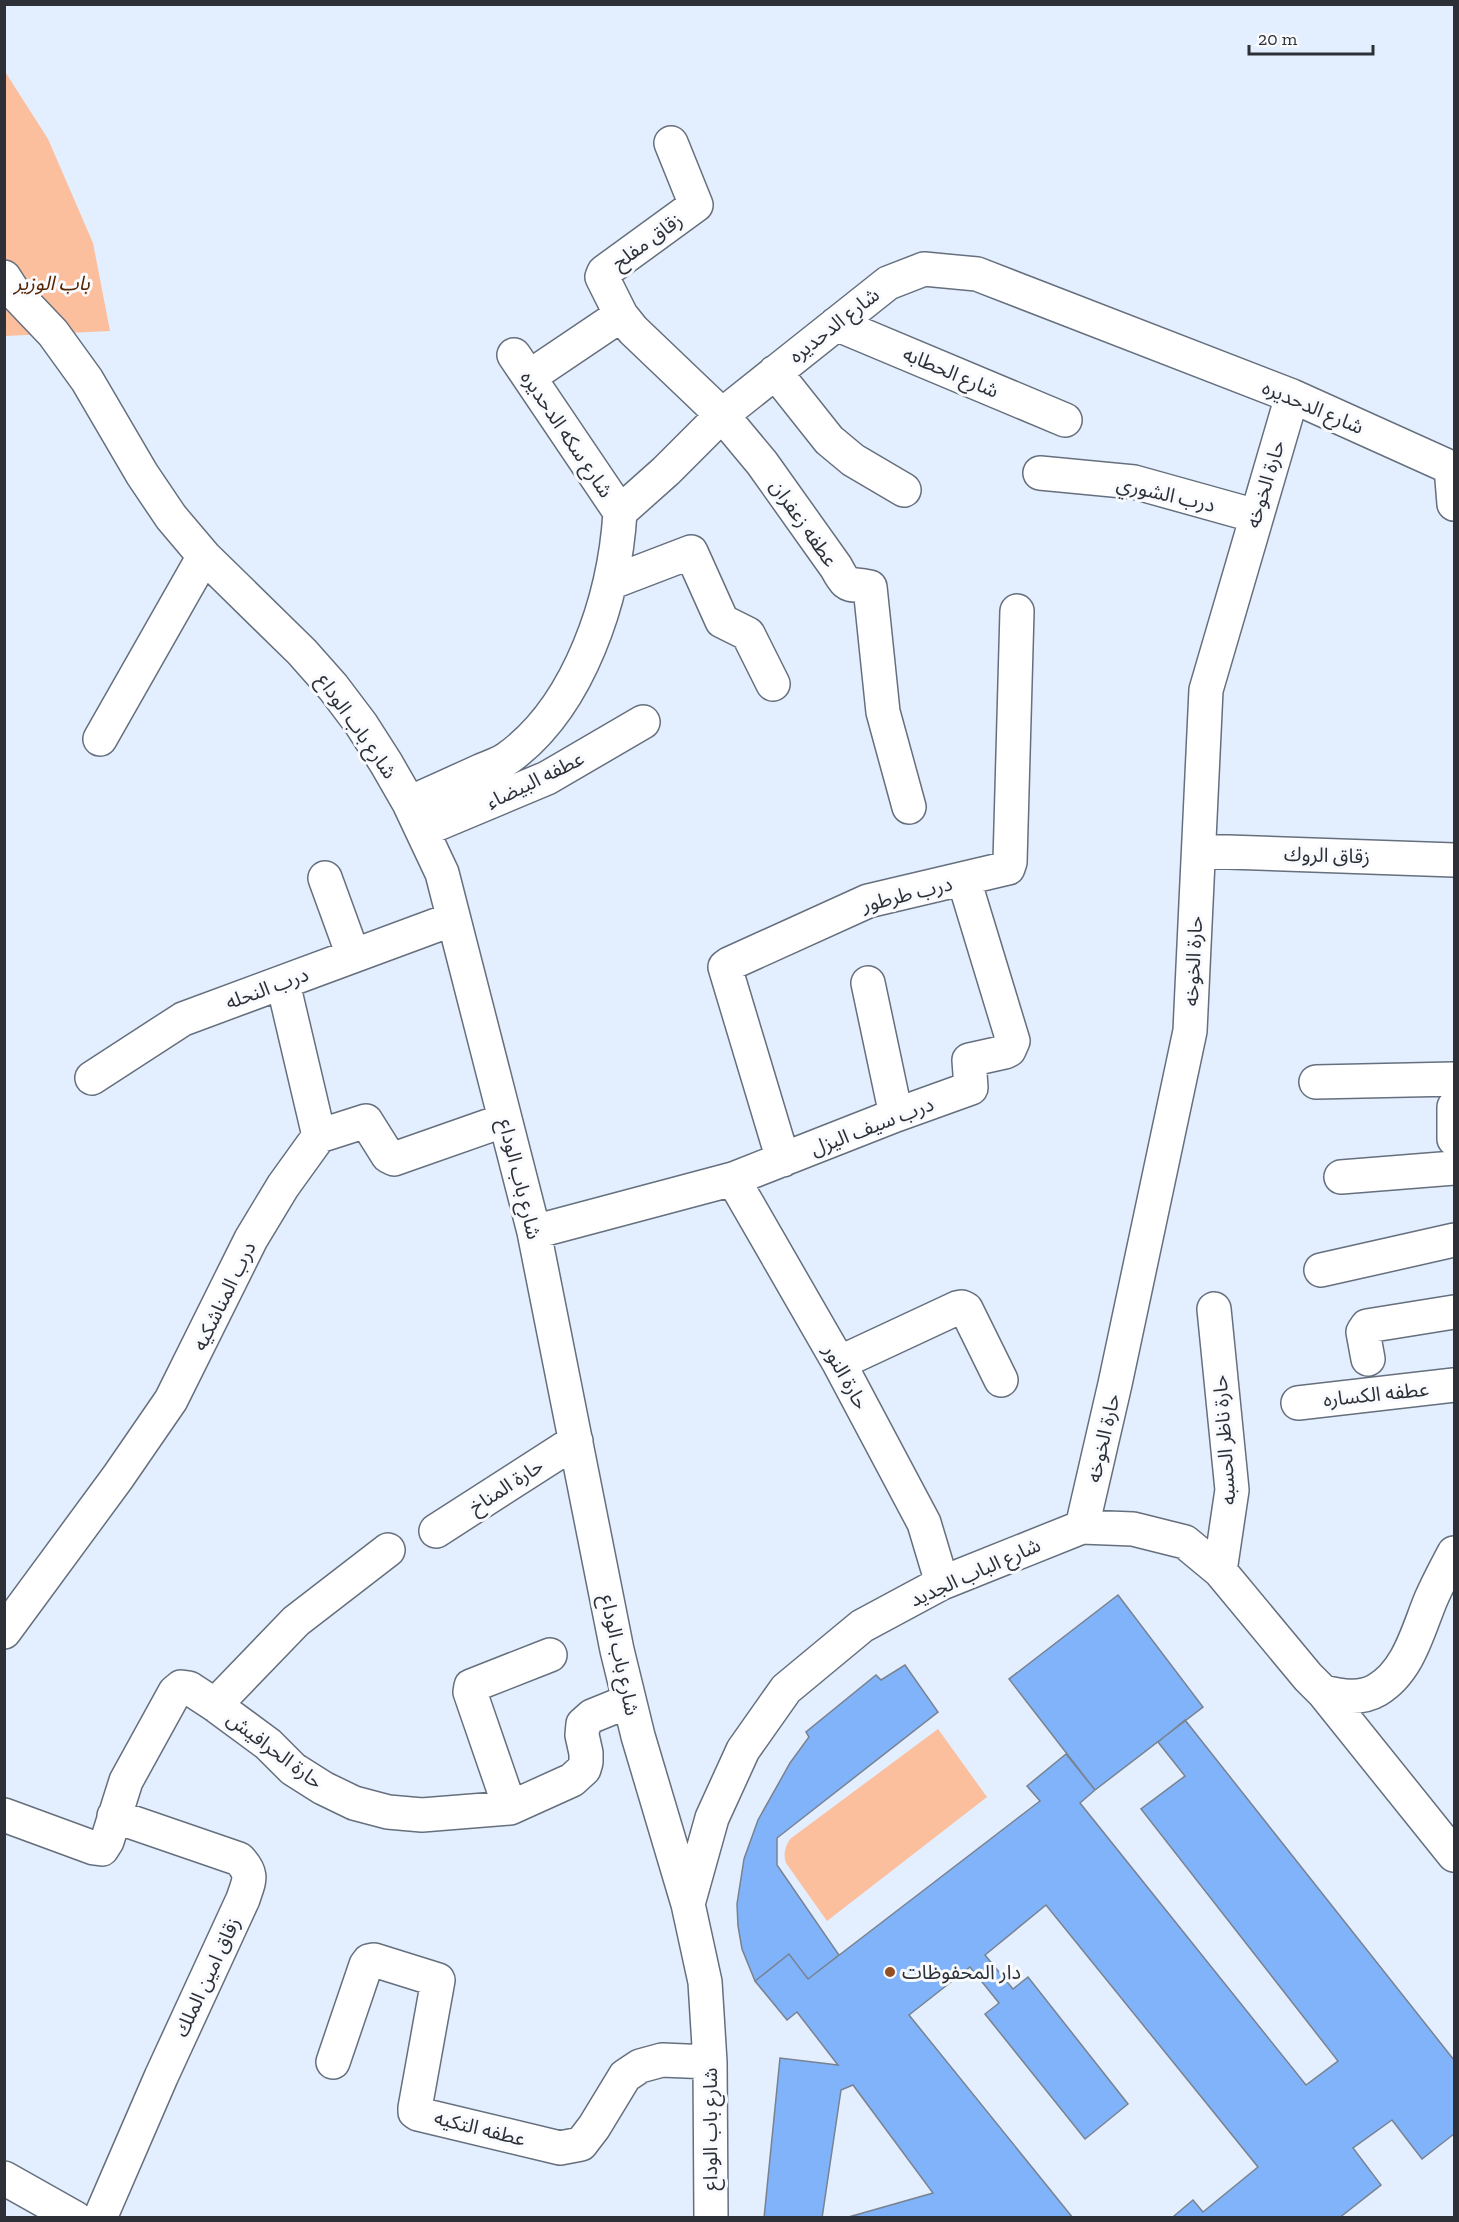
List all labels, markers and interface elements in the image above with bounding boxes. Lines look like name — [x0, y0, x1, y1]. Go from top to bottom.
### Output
scale bar — [1249, 18, 1374, 56]
text: 20 m — [1258, 28, 1298, 50]
street label: زقاق مفلح — [607, 208, 689, 277]
park label: باب الوزير — [12, 271, 90, 295]
street label: شارع الدحديره — [784, 282, 886, 370]
street label: شارع الحطابه — [898, 341, 1002, 406]
street label: شارع سكه الدحديره — [513, 366, 618, 504]
street label: شارع الدحديره — [1258, 375, 1367, 442]
street label: حارة الخوخه — [1240, 437, 1290, 531]
street label: درب الشوري — [1114, 471, 1218, 521]
street label: عطفه زعفران — [765, 475, 843, 571]
street label: شارع باب الوداع — [309, 669, 402, 785]
street label: عطفه البيضاء — [482, 746, 588, 814]
street label: زقاق الروك — [1284, 842, 1370, 868]
street label: درب طرطور — [858, 871, 955, 917]
street label: حارة الخوخه — [1179, 915, 1207, 1007]
street label: درب النحله — [222, 962, 312, 1014]
street label: درب سيف اليزل — [807, 1091, 937, 1161]
street label: شارع باب الوداع — [491, 1116, 547, 1242]
street label: درب المناشكيه — [187, 1237, 261, 1355]
street label: حارة النور — [818, 1340, 874, 1414]
street label: حارة ناظر الحسبه — [1207, 1374, 1241, 1506]
street label: عطفه الكساره — [1322, 1377, 1430, 1411]
street label: حارة الخوخه — [1081, 1391, 1125, 1485]
street label: حارة المناخ — [464, 1453, 549, 1521]
street label: شارع الباب الجديد — [906, 1532, 1045, 1614]
street label: شارع باب الوداع — [593, 1592, 645, 1718]
street label: حارة الحرافيش — [222, 1706, 328, 1794]
street label: زقاق امين الملك — [169, 1913, 245, 2041]
place label: دار المحفوظات — [902, 1960, 1021, 1984]
marker: دار المحفوظات — [883, 1965, 897, 1979]
street label: شارع باب الوداع — [698, 2068, 725, 2190]
street label: عطفه التكيه — [432, 2105, 528, 2151]

